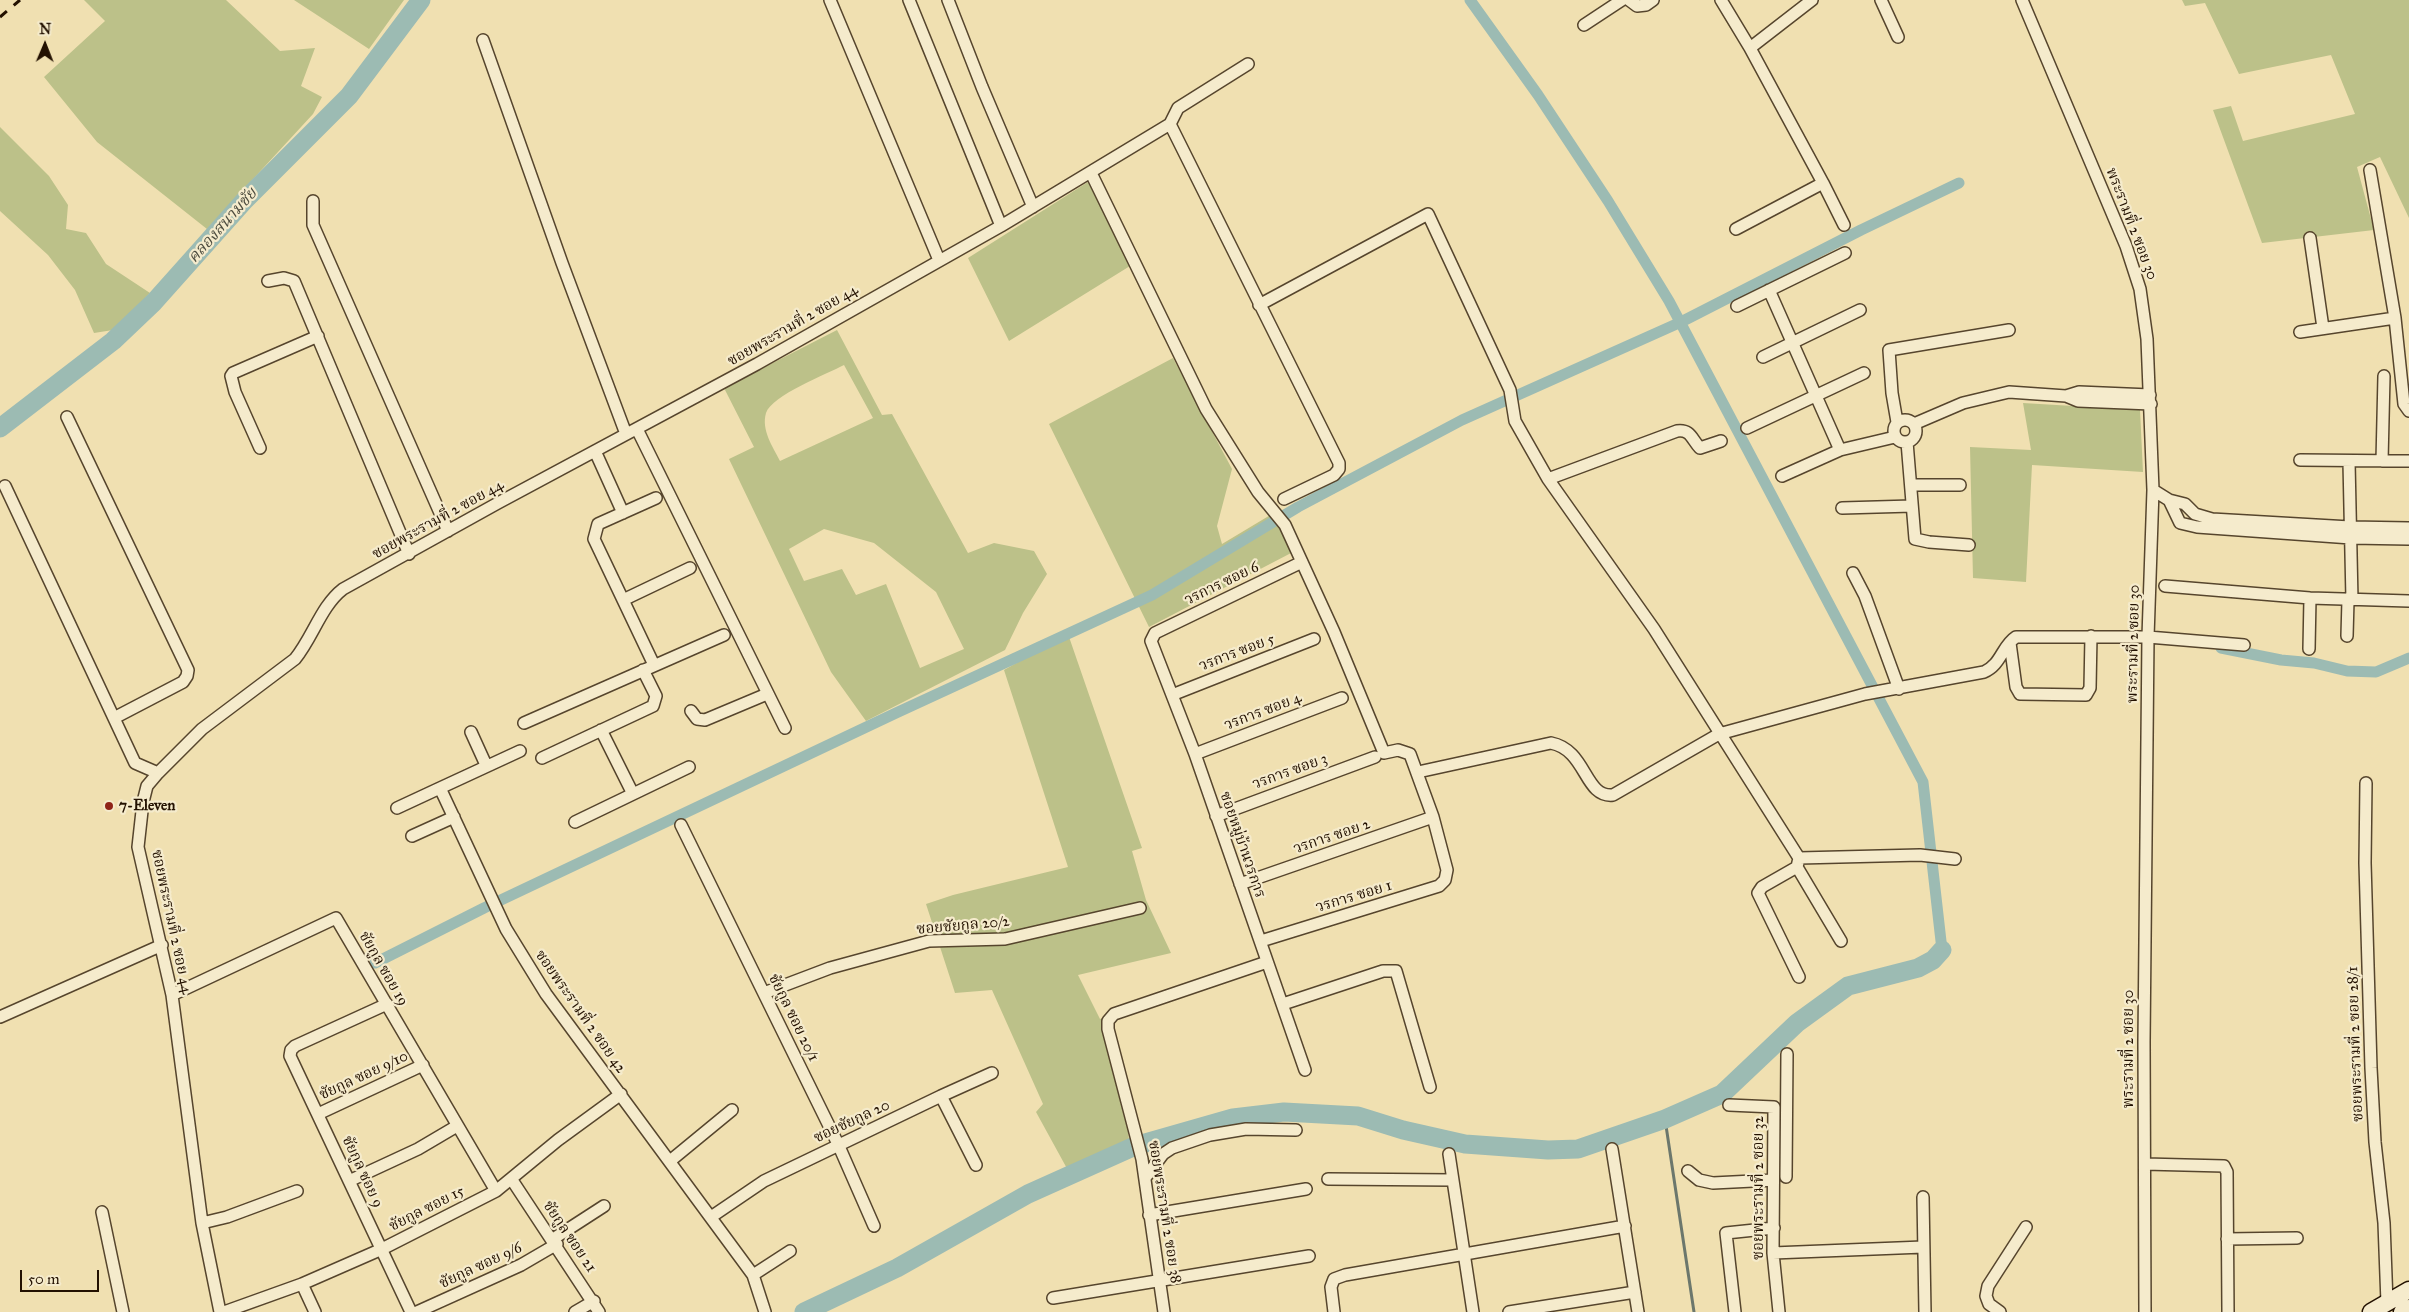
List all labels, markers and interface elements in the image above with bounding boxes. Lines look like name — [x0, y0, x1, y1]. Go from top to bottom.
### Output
north arrow — [20, 20, 70, 70]
text: N — [39, 21, 51, 38]
street label: พระรามที่ 2 ซอย 30 — [2101, 165, 2161, 283]
water label: คลองสนามชัย — [184, 185, 262, 267]
street label: ซอยพระรามที่ 2 ซอย 44 — [725, 281, 861, 371]
street label: ซอยพระรามที่ 2 ซอย 44 — [369, 476, 507, 564]
street label: วรการ ซอย 6 — [1182, 558, 1262, 610]
street label: พระรามที่ 2 ซอย 30 — [2124, 585, 2144, 703]
street label: วรการ ซอย 5 — [1197, 630, 1277, 676]
street label: วรการ ซอย 4 — [1222, 689, 1304, 735]
street label: วรการ ซอย 3 — [1250, 750, 1330, 794]
street label: ซอยหมู่บ้านวรการ — [1215, 789, 1269, 901]
place label: 7-Eleven — [119, 797, 175, 815]
marker: 7-Eleven — [103, 800, 115, 812]
street label: วรการ ซอย 2 — [1291, 815, 1373, 859]
street label: ซอยพระรามที่ 2 ซอย 44 — [147, 848, 195, 996]
street label: วรการ ซอย 1 — [1314, 877, 1394, 917]
street label: ซอยชัยกูล 20/2 — [916, 913, 1010, 939]
street label: ชัยกูล ซอย 19 — [354, 929, 412, 1009]
street label: ซอยพระรามที่ 2 ซอย 42 — [531, 947, 629, 1077]
street label: ซอยพระรามที่ 2 ซอย 28/1 — [2344, 966, 2368, 1122]
street label: ชัยกูล ซอย 20/1 — [764, 971, 822, 1065]
street label: พระรามที่ 2 ซอย 30 — [2120, 990, 2138, 1108]
street label: ชัยกูล ซอย 9/10 — [317, 1048, 411, 1104]
street label: ซอยชัยกูล 20 — [811, 1097, 893, 1147]
street label: ซอยพระรามที่ 2 ซอย 32 — [1750, 1116, 1768, 1260]
street label: ชัยกูล ซอย 9 — [338, 1133, 386, 1211]
street label: ซอยพระรามที่ 2 ซอย 38 — [1144, 1139, 1184, 1285]
street label: ชัยกูล ซอย 15 — [386, 1182, 468, 1236]
street label: ชัยกูล ซอย 21 — [539, 1198, 599, 1276]
street label: ชัยกูล ซอย 9/6 — [437, 1239, 525, 1293]
scale bar — [22, 1260, 101, 1292]
text: 50 m — [28, 1270, 60, 1288]

